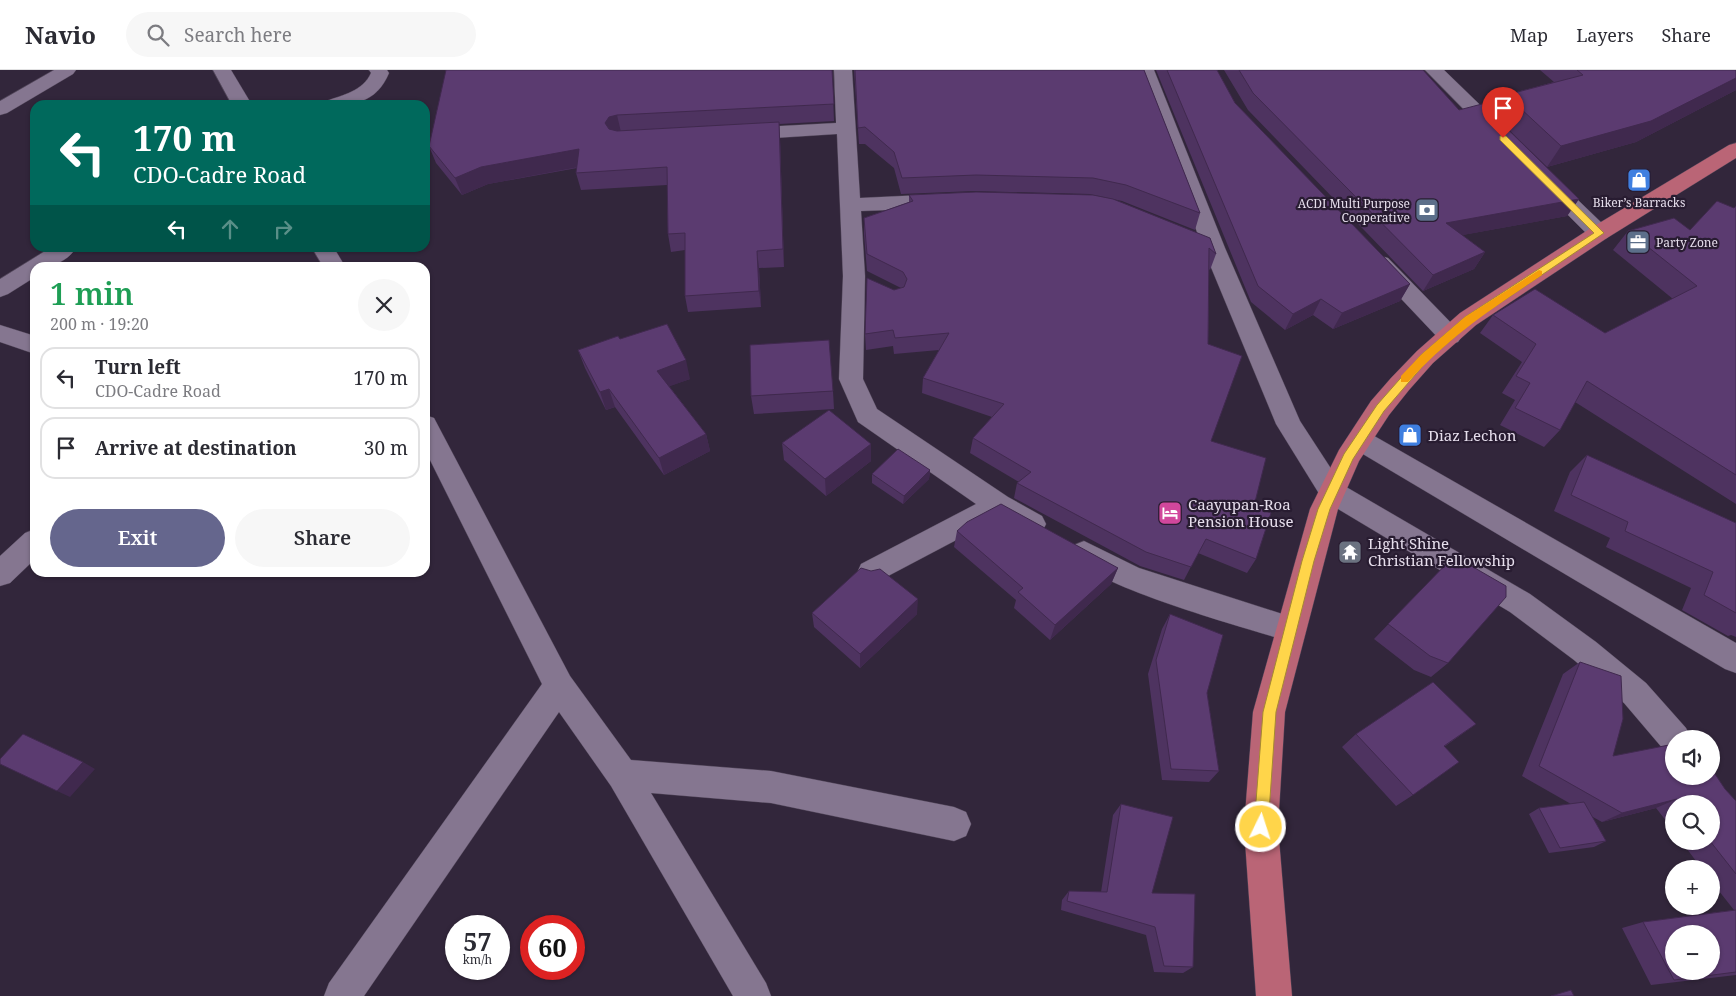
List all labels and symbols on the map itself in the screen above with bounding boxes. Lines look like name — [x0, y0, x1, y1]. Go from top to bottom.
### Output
pin — [1482, 87, 1524, 138]
shop icon: Biker’s Barracks — [1626, 167, 1652, 193]
place label: Biker’s Barracks — [1593, 194, 1685, 211]
place label: ACDI Multi Purpose Cooperative — [1298, 195, 1410, 226]
bank icon: ACDI Multi Purpose Cooperative — [1414, 197, 1440, 223]
office icon: Party Zone — [1625, 229, 1651, 255]
place label: Party Zone — [1656, 234, 1718, 251]
shop icon: Diaz Lechon — [1397, 422, 1423, 448]
place label: Diaz Lechon — [1428, 425, 1517, 445]
place label: Caayupan-Roa Pension House — [1188, 494, 1293, 531]
hotel icon: Caayupan-Roa Pension House — [1157, 500, 1183, 526]
place label: Light Shine Christian Fellowship — [1368, 533, 1515, 570]
temple icon: Light Shine Christian Fellowship — [1337, 539, 1363, 565]
position arrow — [1234, 800, 1286, 852]
speed limit sign: 60 — [520, 915, 585, 980]

